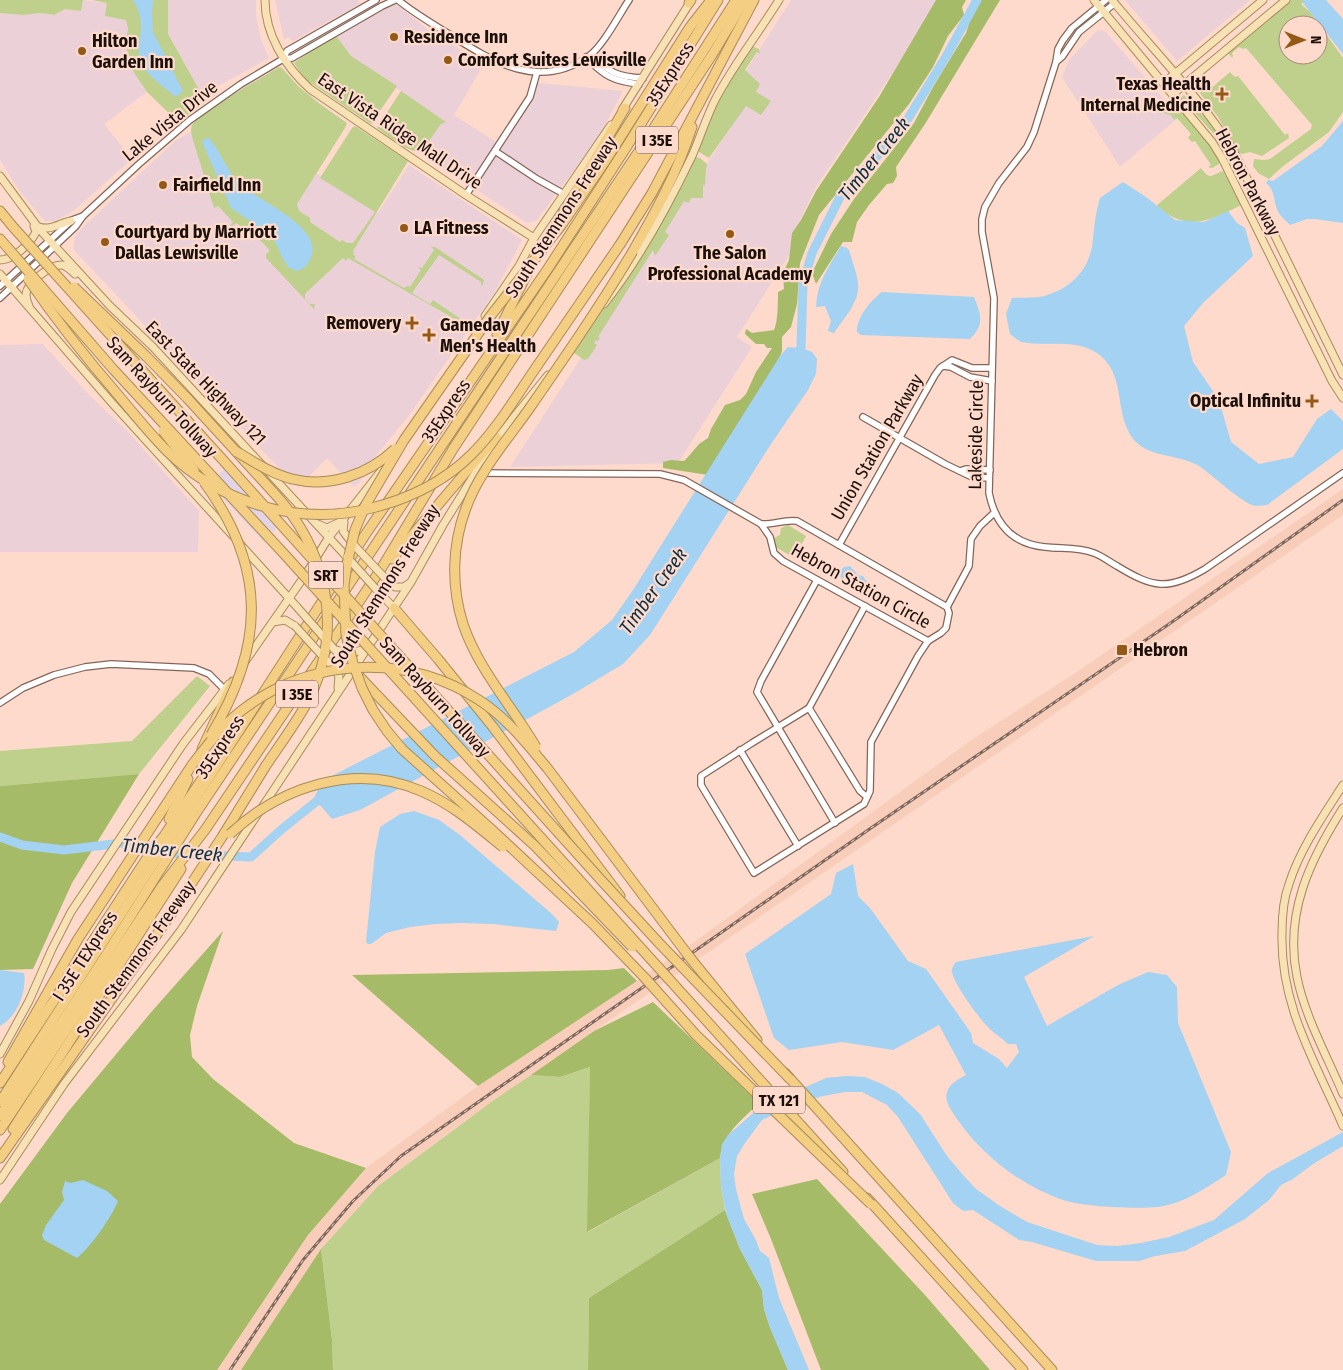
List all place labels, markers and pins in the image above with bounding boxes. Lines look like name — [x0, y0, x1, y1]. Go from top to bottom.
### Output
place label: Residence Inn — [404, 26, 508, 48]
place label: Hilton Garden Inn — [92, 30, 173, 73]
marker: Residence Inn — [388, 31, 400, 43]
marker: Hilton Garden Inn — [76, 45, 88, 57]
place label: Comfort Suites Lewisville — [458, 49, 646, 71]
marker: Comfort Suites Lewisville — [442, 54, 454, 66]
place label: Texas Health Internal Medicine — [1081, 73, 1211, 116]
marker: Texas Health Internal Medicine — [1215, 87, 1229, 101]
place label: Fairfield Inn — [173, 174, 261, 196]
marker: Fairfield Inn — [157, 179, 169, 191]
place label: LA Fitness — [414, 217, 489, 239]
place label: Courtyard by Marriott Dallas Lewisville — [115, 221, 277, 264]
marker: LA Fitness — [398, 222, 410, 234]
marker: The Salon Professional Academy — [724, 228, 736, 240]
marker: Courtyard by Marriott Dallas Lewisville — [99, 236, 111, 248]
place label: The Salon Professional Academy — [648, 242, 813, 285]
place label: Removery — [326, 312, 401, 334]
place label: Gameday Men's Health — [440, 314, 536, 357]
marker: Removery — [405, 316, 419, 330]
marker: Gameday Men's Health — [422, 328, 436, 342]
place label: Optical Infinitu — [1190, 390, 1301, 412]
marker: Optical Infinitu — [1305, 394, 1319, 408]
place label: Hebron — [1133, 639, 1188, 661]
marker: Hebron — [1115, 643, 1129, 657]

